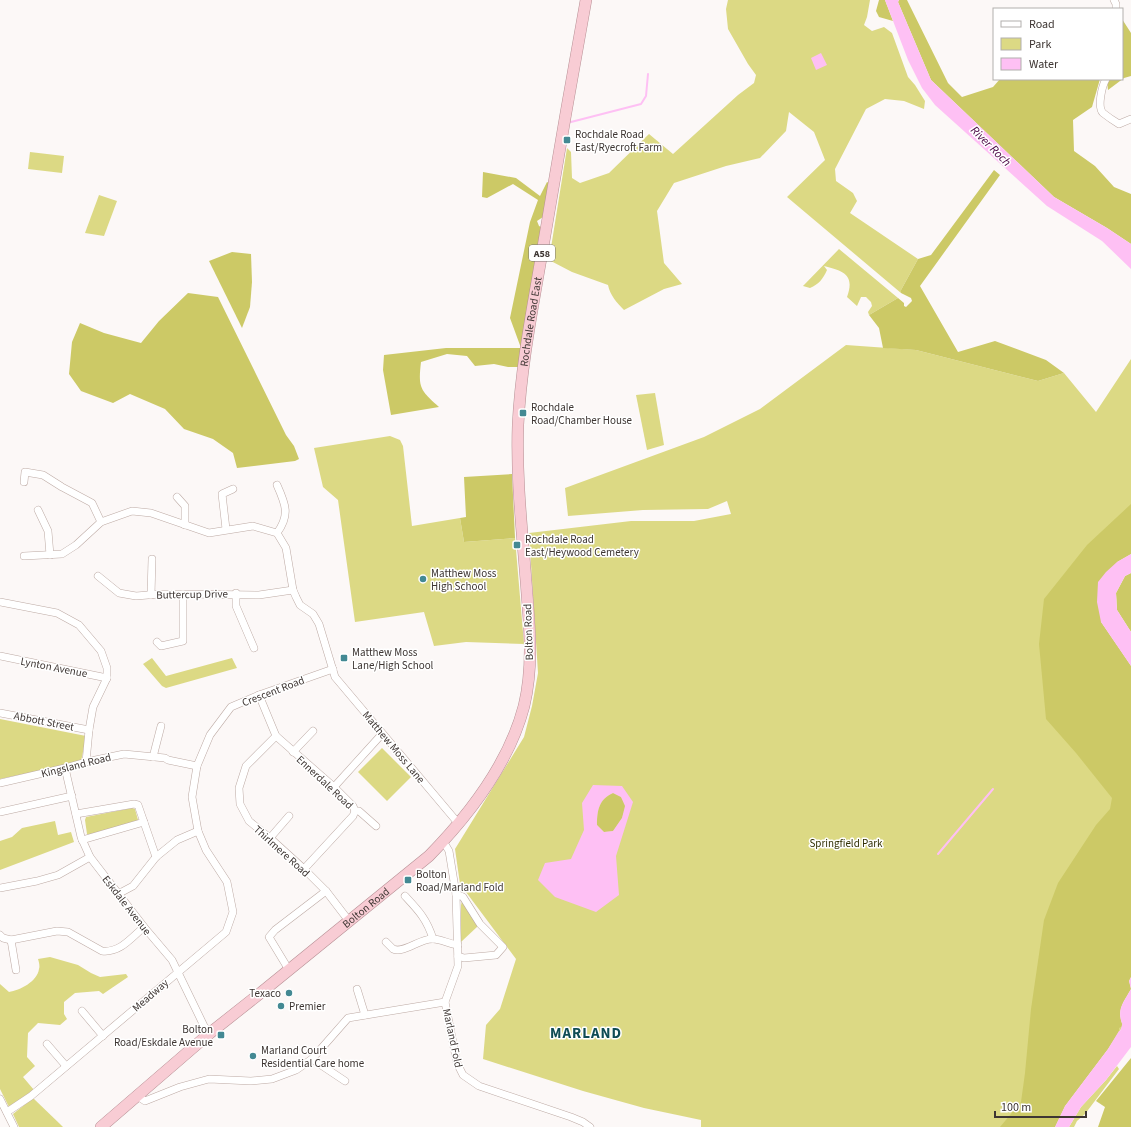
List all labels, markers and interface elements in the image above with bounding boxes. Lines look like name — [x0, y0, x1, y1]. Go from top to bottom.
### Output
legend — [993, 8, 1123, 80]
text: Road — [1029, 16, 1055, 33]
text: Park — [1029, 36, 1051, 53]
text: Water — [1029, 56, 1059, 73]
water label: River Roch — [966, 122, 1015, 171]
place label: Rochdale Road East/Ryecroft Farm — [575, 127, 662, 155]
marker: Rochdale Road East/Ryecroft Farm — [562, 135, 572, 145]
road number: A58 — [529, 245, 555, 261]
street label: Rochdale Road East — [516, 276, 546, 368]
place label: Rochdale Road/Chamber House — [531, 400, 633, 428]
marker: Rochdale Road/Chamber House — [518, 408, 528, 418]
place label: Rochdale Road East/Heywood Cemetery — [525, 532, 639, 560]
marker: Rochdale Road East/Heywood Cemetery — [512, 540, 522, 550]
place label: Matthew Moss High School — [431, 566, 497, 594]
marker: Matthew Moss High School — [418, 574, 428, 584]
street label: Buttercup Drive — [156, 586, 229, 603]
street label: Bolton Road — [520, 603, 537, 661]
place label: Matthew Moss Lane/High School — [352, 645, 434, 673]
marker: Matthew Moss Lane/High School — [339, 653, 349, 663]
street label: Lynton Avenue — [19, 654, 89, 681]
street label: Crescent Road — [240, 673, 307, 710]
street label: Abbott Street — [13, 708, 75, 735]
street label: Matthew Moss Lane — [359, 708, 429, 787]
street label: Kingsland Road — [40, 750, 113, 781]
street label: Ennerdale Road — [293, 752, 356, 813]
street label: Thirlmere Road — [250, 822, 313, 881]
park label: Springfield Park — [809, 836, 883, 851]
place label: Bolton Road/Marland Fold — [416, 867, 504, 895]
street label: Eskdale Avenue — [99, 872, 155, 939]
marker: Bolton Road/Marland Fold — [403, 875, 413, 885]
street label: Bolton Road — [339, 884, 393, 932]
street label: Meadway — [129, 975, 172, 1015]
place label: Texaco — [249, 986, 281, 1001]
marker: Texaco — [284, 988, 294, 998]
place label: Premier — [289, 999, 326, 1014]
marker: Premier — [276, 1001, 286, 1011]
street label: Marland Fold — [439, 1007, 466, 1069]
place label: Bolton Road/Eskdale Avenue — [114, 1022, 214, 1050]
district label: MARLAND — [550, 1023, 622, 1044]
marker: Bolton Road/Eskdale Avenue — [216, 1030, 226, 1040]
place label: Marland Court Residential Care home — [261, 1043, 365, 1071]
marker: Marland Court Residential Care home — [248, 1051, 258, 1061]
scale bar — [995, 1093, 1086, 1119]
text: 100 m — [1001, 1099, 1031, 1116]

